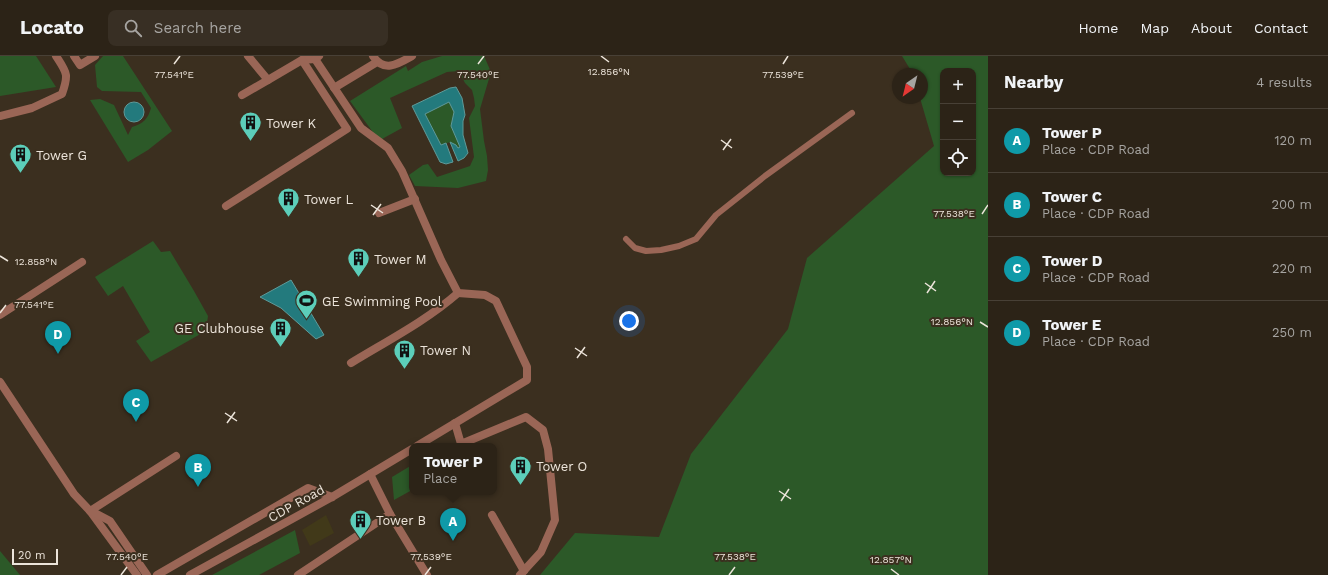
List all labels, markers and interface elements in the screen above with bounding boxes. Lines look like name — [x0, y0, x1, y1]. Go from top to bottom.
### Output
search box — [108, 10, 388, 46]
text: Locato — [20, 16, 84, 39]
icon: search — [122, 17, 144, 39]
text: Search here — [154, 19, 242, 37]
text: Home — [1078, 20, 1118, 36]
text: Map — [1140, 20, 1169, 36]
text: About — [1191, 20, 1232, 36]
text: Contact — [1254, 20, 1308, 36]
text: 12.856°N — [588, 66, 630, 77]
north arrow — [892, 68, 928, 104]
map controls — [940, 68, 976, 176]
button: + — [940, 68, 976, 104]
text: 77.541°E — [154, 69, 194, 80]
text: 77.540°E — [457, 69, 499, 80]
text: 77.539°E — [762, 69, 804, 80]
text: Nearby — [1004, 72, 1063, 92]
text: 4 results — [1256, 75, 1312, 90]
button: − — [940, 104, 976, 140]
building icon: Tower K — [237, 110, 263, 143]
place label: Tower K — [266, 116, 317, 131]
text: Tower P — [1042, 124, 1102, 142]
text: A — [1013, 133, 1021, 148]
text: 120 m — [1274, 133, 1312, 148]
button: locate — [940, 140, 976, 176]
building icon: Tower G — [8, 142, 34, 175]
text: Place · CDP Road — [1042, 142, 1150, 157]
place label: Tower G — [36, 148, 87, 163]
building icon: Tower L — [275, 186, 301, 219]
text: Tower C — [1042, 188, 1102, 206]
place label: Tower L — [304, 192, 354, 207]
text: B — [1013, 197, 1021, 212]
text: 200 m — [1271, 197, 1312, 212]
text: Place · CDP Road — [1042, 206, 1150, 221]
text: 77.538°E — [933, 208, 975, 219]
building icon: Tower M — [346, 246, 372, 279]
place label: Tower M — [374, 252, 427, 267]
text: Tower D — [1042, 252, 1102, 270]
text: 12.858°N — [15, 256, 57, 267]
text: C — [1013, 261, 1021, 276]
text: 220 m — [1272, 261, 1312, 276]
text: Place · CDP Road — [1042, 270, 1150, 285]
sports icon: GE Swimming Pool — [293, 288, 319, 321]
place label: GE Swimming Pool — [322, 294, 442, 309]
text: 77.541°E — [14, 299, 54, 310]
your location — [619, 311, 639, 331]
building icon: GE Clubhouse — [267, 315, 293, 348]
text: 12.856°N — [931, 316, 973, 327]
text: Tower E — [1042, 316, 1101, 334]
pin: D — [45, 321, 71, 354]
place label: GE Clubhouse — [175, 321, 264, 336]
text: D — [1012, 325, 1022, 340]
text: 250 m — [1272, 325, 1312, 340]
text: Place · CDP Road — [1042, 334, 1150, 349]
building icon: Tower N — [391, 337, 417, 370]
place label: Tower N — [420, 343, 471, 358]
pin: C — [123, 389, 149, 422]
popup — [409, 443, 497, 495]
text: Tower P — [423, 453, 483, 471]
building icon: Tower O — [508, 453, 534, 486]
pin: B — [185, 454, 211, 487]
place label: Tower O — [536, 459, 587, 474]
text: Place — [423, 471, 457, 486]
street label: CDP Road — [265, 482, 327, 525]
building icon: Tower B — [347, 507, 373, 540]
pin: A — [440, 508, 466, 541]
place label: Tower B — [376, 513, 426, 528]
scale bar — [12, 547, 58, 566]
text: 20 m — [18, 549, 46, 562]
text: 77.540°E — [106, 551, 148, 562]
text: 77.539°E — [410, 551, 452, 562]
text: 77.538°E — [714, 551, 756, 562]
text: 12.857°N — [870, 554, 912, 565]

